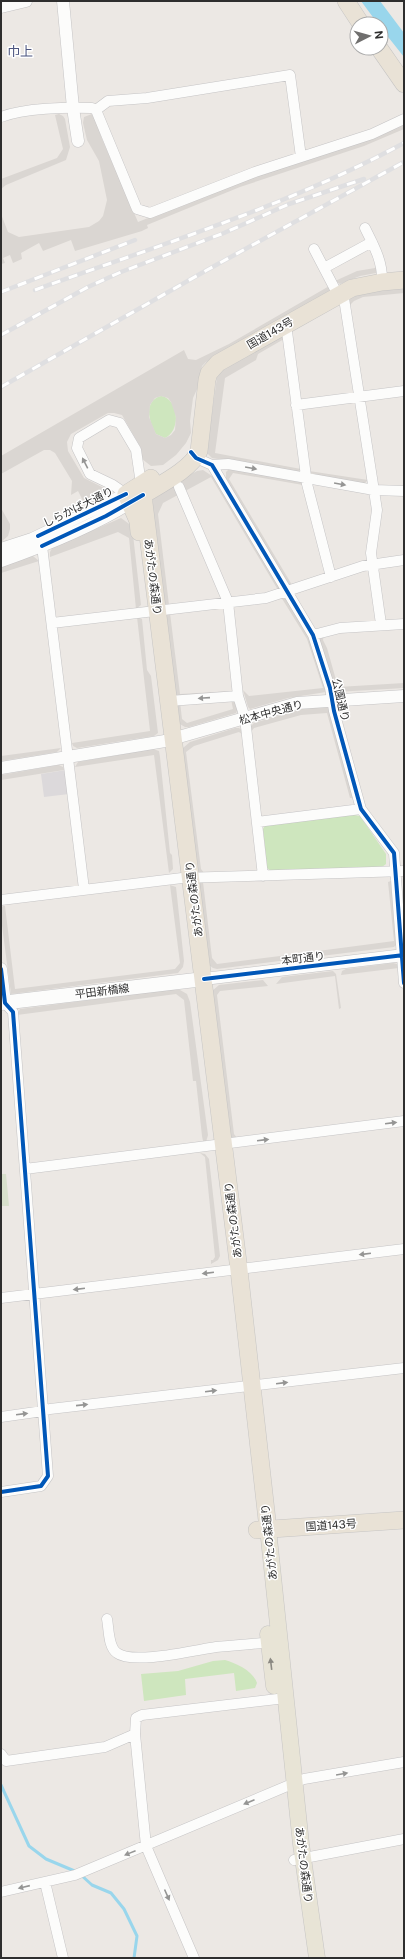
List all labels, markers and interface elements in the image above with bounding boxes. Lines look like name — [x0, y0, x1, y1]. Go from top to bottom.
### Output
north arrow — [349, 16, 389, 56]
text: N — [373, 30, 385, 40]
district label: 巾上 — [7, 44, 33, 59]
street label: 国道143号 — [245, 315, 295, 351]
one-way arrow — [81, 458, 88, 469]
one-way arrow — [244, 466, 257, 472]
one-way arrow — [334, 481, 347, 487]
street label: しらかば大通り — [41, 485, 115, 529]
street label: あがたの森通り — [142, 538, 164, 616]
street label: 公園通り — [330, 677, 352, 723]
one-way arrow — [197, 695, 210, 702]
street label: 松本中央通り — [238, 698, 304, 726]
street label: あがたの森通り — [183, 860, 205, 938]
street label: 本町通り — [280, 949, 326, 967]
street label: 平田新橋線 — [74, 982, 130, 1000]
one-way arrow — [385, 1120, 398, 1126]
one-way arrow — [256, 1136, 269, 1143]
street label: あがたの森通り — [222, 1181, 244, 1259]
one-way arrow — [359, 1251, 371, 1257]
one-way arrow — [202, 1270, 215, 1277]
one-way arrow — [73, 1286, 85, 1292]
one-way arrow — [276, 1379, 288, 1386]
one-way arrow — [205, 1387, 217, 1394]
one-way arrow — [75, 1402, 88, 1409]
one-way arrow — [16, 1411, 28, 1417]
street label: あがたの森通り — [259, 1503, 279, 1581]
street label: 国道143号 — [305, 1517, 357, 1533]
one-way arrow — [268, 1658, 274, 1670]
one-way arrow — [336, 1770, 348, 1776]
one-way arrow — [243, 1799, 255, 1805]
street label: あがたの森通り — [293, 1826, 315, 1904]
one-way arrow — [123, 1850, 135, 1856]
one-way arrow — [18, 1884, 31, 1890]
one-way arrow — [164, 1889, 170, 1901]

